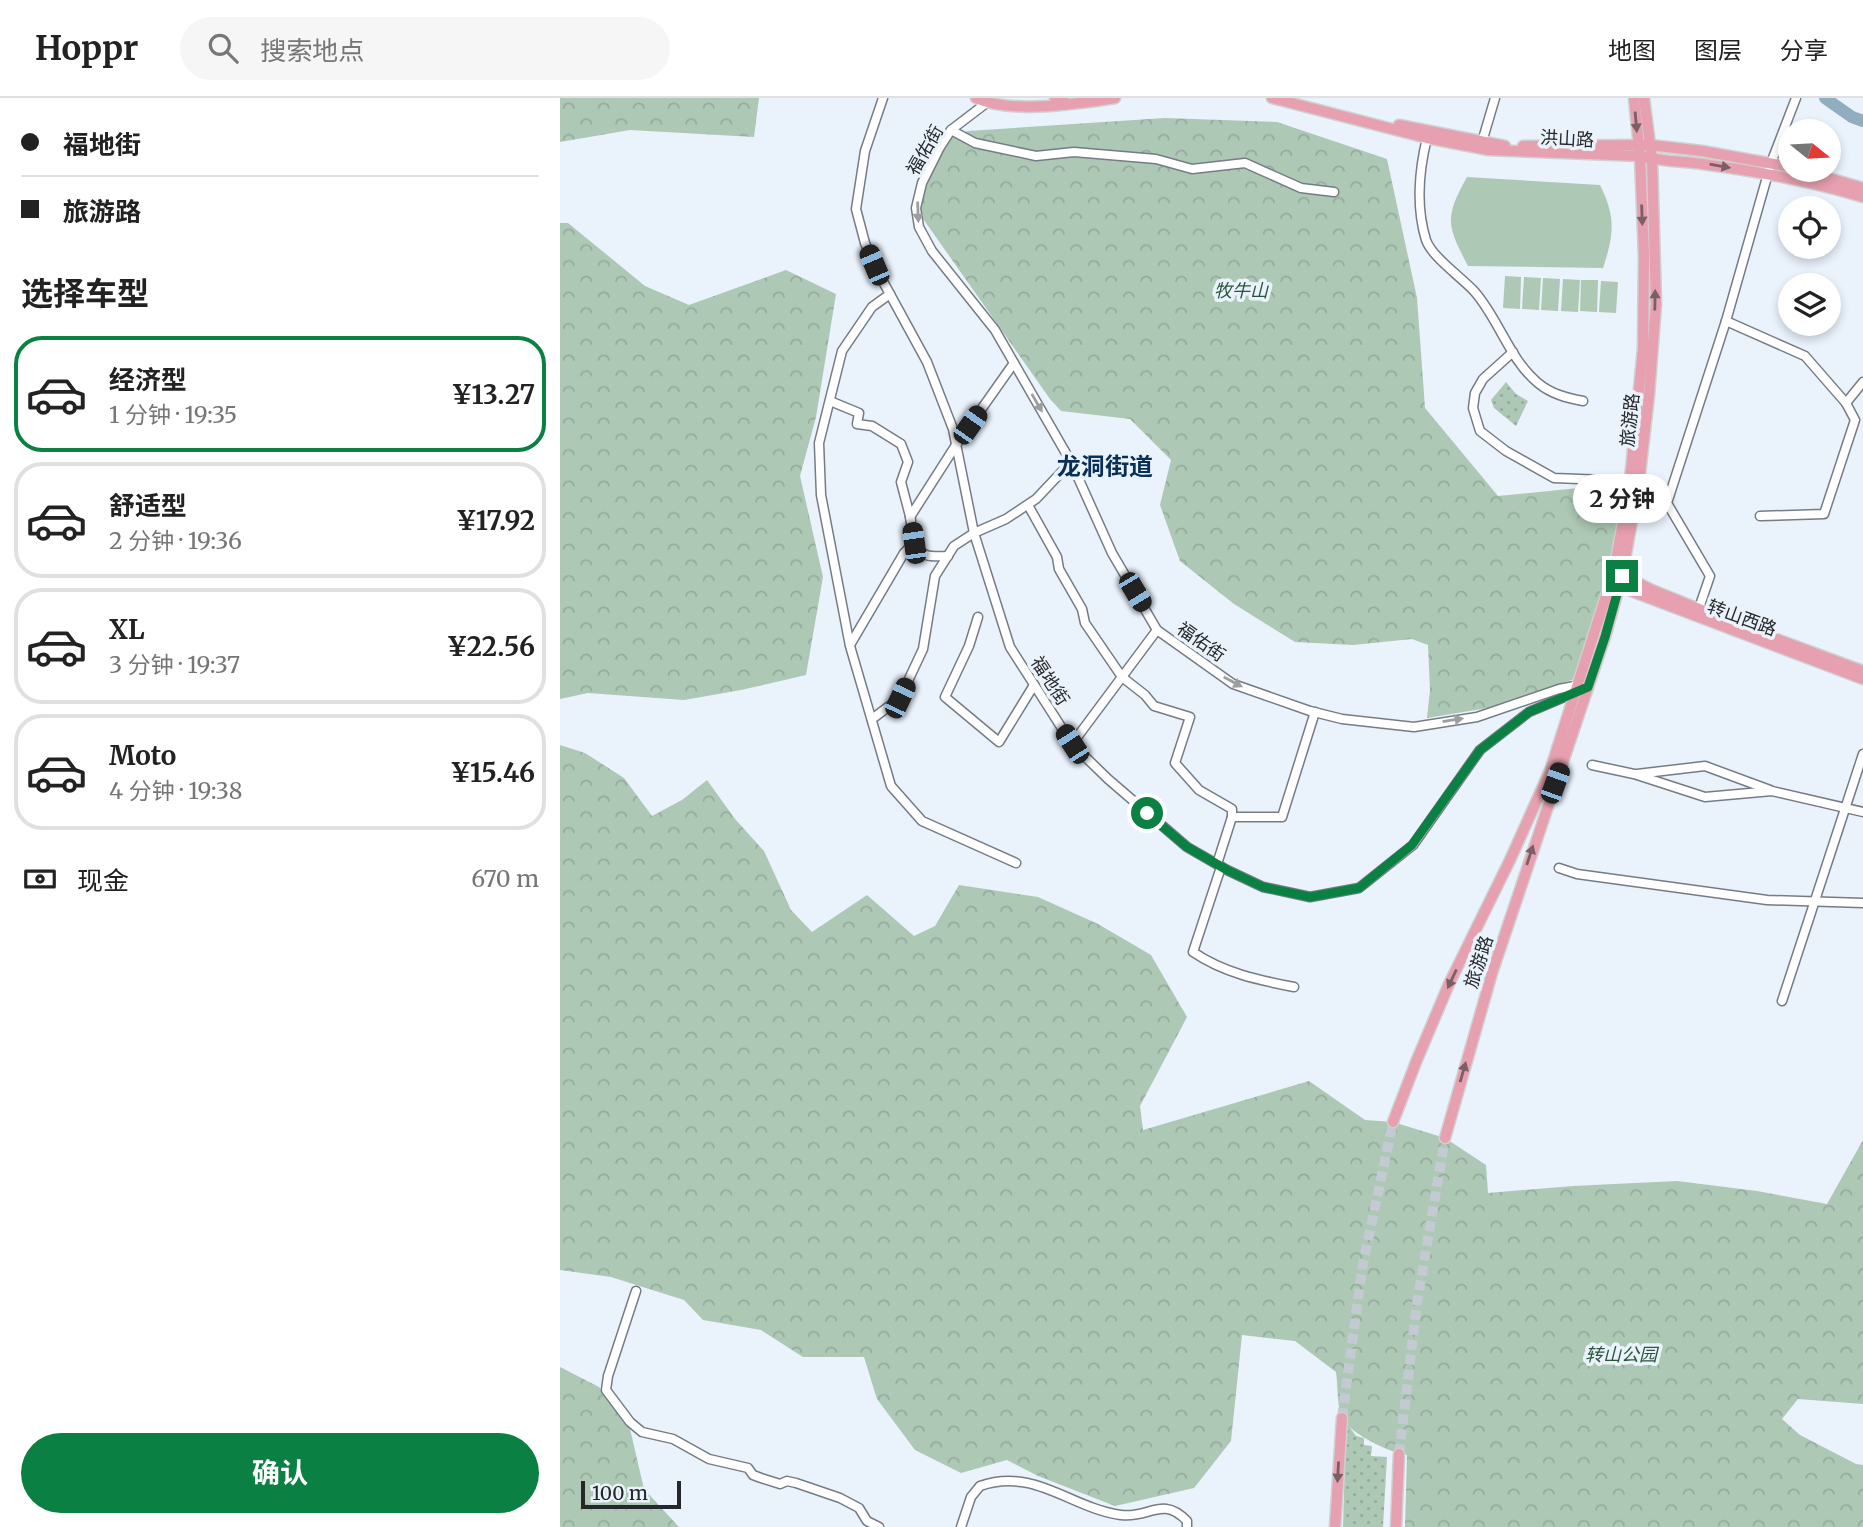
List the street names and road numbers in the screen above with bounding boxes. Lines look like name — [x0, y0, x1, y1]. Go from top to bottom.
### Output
street label: 福佑街 — [901, 121, 948, 179]
street label: 洪山路 — [1539, 126, 1595, 151]
street label: 旅游路 — [1615, 392, 1644, 448]
street label: 转山西路 — [1704, 594, 1780, 641]
street label: 福佑街 — [1173, 617, 1230, 666]
street label: 福地街 — [1026, 652, 1075, 710]
street label: 旅游路 — [1459, 933, 1498, 991]

